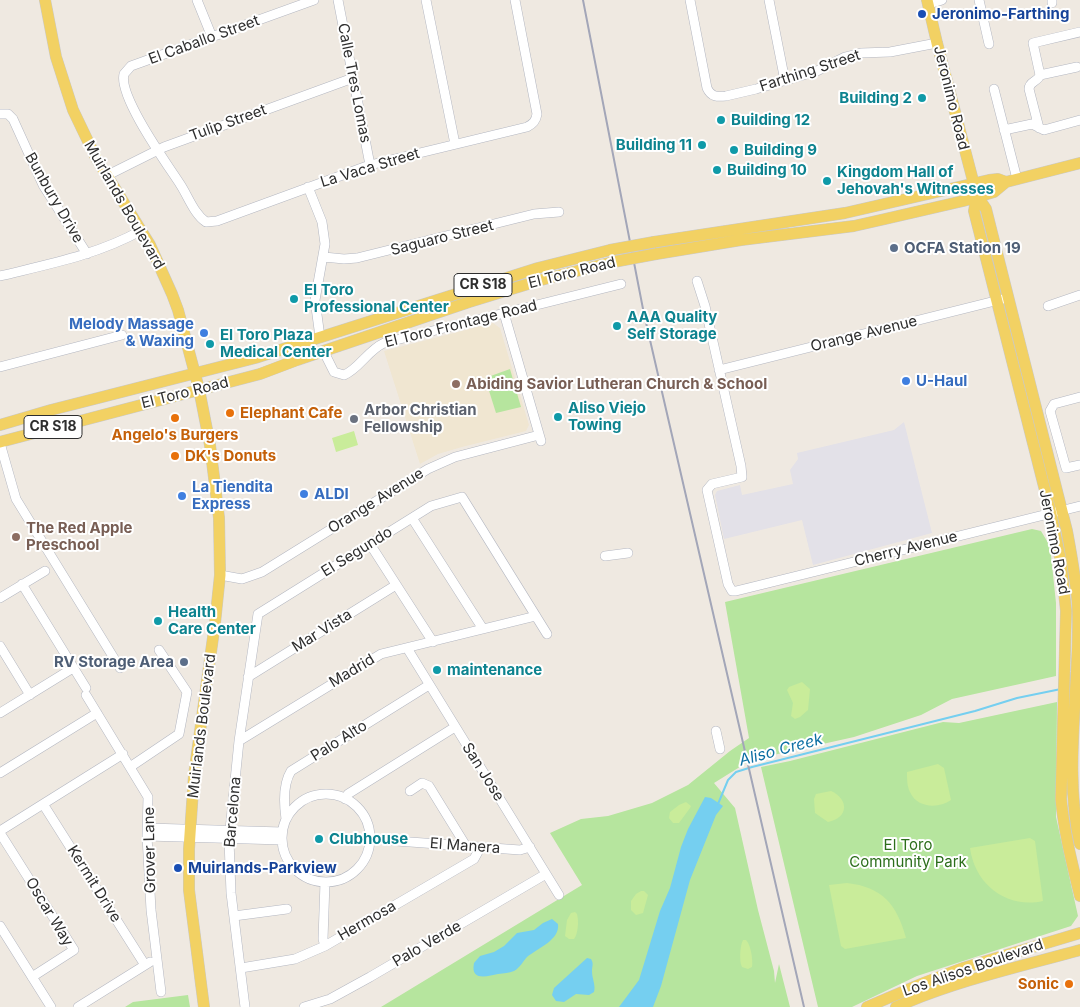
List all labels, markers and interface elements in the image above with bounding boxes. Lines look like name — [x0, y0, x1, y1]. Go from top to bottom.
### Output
place label: Jeronimo-Farthing — [932, 5, 1069, 23]
marker: Jeronimo-Farthing — [916, 8, 928, 20]
street label: El Caballo Street — [146, 12, 262, 68]
street label: Calle Tres Lomas — [334, 22, 374, 144]
street label: Jeronimo Road — [929, 44, 973, 152]
street label: Farthing Street — [757, 46, 863, 96]
place label: Building 2 — [839, 89, 912, 107]
marker: Building 2 — [916, 92, 928, 104]
street label: Tulip Street — [187, 101, 269, 145]
place label: Building 12 — [731, 111, 810, 129]
marker: Building 12 — [715, 114, 727, 126]
place label: Building 11 — [616, 136, 692, 154]
street label: Muirlands Boulevard — [80, 138, 168, 272]
marker: Building 11 — [696, 139, 708, 151]
place label: Building 9 — [744, 141, 817, 159]
street label: La Vaca Street — [318, 144, 422, 192]
marker: Building 9 — [728, 144, 740, 156]
street label: Bunbury Drive — [21, 150, 87, 246]
place label: Building 10 — [727, 161, 807, 179]
place label: Kingdom Hall of Jehovah's Witnesses — [837, 163, 994, 198]
marker: Building 10 — [711, 164, 723, 176]
marker: Kingdom Hall of Jehovah's Witnesses — [821, 175, 833, 187]
street label: Saguaro Street — [389, 217, 495, 259]
place label: OCFA Station 19 — [904, 239, 1021, 257]
marker: OCFA Station 19 — [888, 242, 900, 254]
street label: El Toro Road — [527, 253, 617, 293]
road number: CR S18 — [454, 274, 512, 296]
place label: El Toro Professional Center — [304, 281, 449, 316]
marker: El Toro Professional Center — [288, 293, 300, 305]
street label: El Toro Frontage Road — [383, 296, 539, 352]
place label: AAA Quality Self Storage — [627, 308, 717, 343]
street label: Orange Avenue — [809, 312, 919, 356]
place label: Melody Massage & Waxing — [69, 315, 194, 350]
marker: AAA Quality Self Storage — [611, 320, 623, 332]
place label: El Toro Plaza Medical Center — [220, 326, 331, 361]
marker: Melody Massage & Waxing — [198, 327, 210, 339]
marker: El Toro Plaza Medical Center — [204, 338, 216, 350]
place label: U-Haul — [916, 372, 967, 390]
street label: El Toro Road — [140, 373, 230, 413]
place label: Abiding Savior Lutheran Church & School — [466, 375, 767, 393]
marker: U-Haul — [900, 375, 912, 387]
marker: Abiding Savior Lutheran Church & School — [450, 378, 462, 390]
place label: Aliso Viejo Towing — [568, 399, 646, 434]
place label: Arbor Christian Fellowship — [364, 401, 477, 436]
place label: Elephant Cafe — [240, 404, 342, 422]
marker: Elephant Cafe — [224, 407, 236, 419]
marker: Aliso Viejo Towing — [552, 411, 564, 423]
marker: Angelo's Burgers — [169, 412, 181, 424]
marker: Arbor Christian Fellowship — [348, 413, 360, 425]
road number: CR S18 — [24, 416, 82, 438]
place label: Angelo's Burgers — [112, 426, 238, 444]
place label: DK's Donuts — [185, 447, 276, 465]
marker: DK's Donuts — [169, 450, 181, 462]
street label: Orange Avenue — [325, 464, 427, 538]
place label: La Tiendita Express — [192, 478, 273, 513]
place label: ALDI — [314, 485, 349, 503]
marker: ALDI — [298, 488, 310, 500]
street label: Jeronimo Road — [1035, 488, 1073, 596]
marker: La Tiendita Express — [176, 490, 188, 502]
place label: The Red Apple Preschool — [26, 519, 133, 554]
street label: El Segundo — [318, 523, 396, 581]
street label: Cherry Avenue — [853, 527, 959, 571]
marker: The Red Apple Preschool — [10, 531, 22, 543]
place label: Health Care Center — [168, 603, 256, 638]
street label: Mar Vista — [289, 606, 355, 656]
marker: Health Care Center — [152, 615, 164, 627]
street label: Madrid — [326, 650, 378, 692]
place label: RV Storage Area — [54, 653, 174, 671]
street label: Muirlands Boulevard — [184, 653, 220, 799]
marker: RV Storage Area — [178, 656, 190, 668]
place label: maintenance — [447, 661, 542, 679]
marker: maintenance — [431, 664, 443, 676]
street label: Palo Alto — [308, 717, 370, 765]
water label: Aliso Creek — [737, 730, 825, 770]
street label: San Jose — [458, 740, 508, 804]
street label: Barcelona — [221, 776, 245, 848]
street label: Grover Lane — [140, 807, 160, 893]
place label: Clubhouse — [329, 830, 408, 848]
marker: Clubhouse — [313, 833, 325, 845]
street label: El Manera — [429, 835, 501, 857]
park label: El Toro Community Park — [849, 836, 967, 871]
street label: Kermit Drive — [63, 842, 125, 926]
place label: Muirlands-Parkview — [188, 859, 337, 877]
marker: Muirlands-Parkview — [172, 862, 184, 874]
street label: Oscar Way — [21, 874, 77, 950]
street label: Hermosa — [335, 897, 399, 945]
street label: Palo Verde — [389, 917, 465, 971]
street label: Los Alisos Boulevard — [900, 935, 1046, 1001]
place label: Sonic — [1018, 975, 1059, 993]
marker: Sonic — [1063, 978, 1075, 990]

